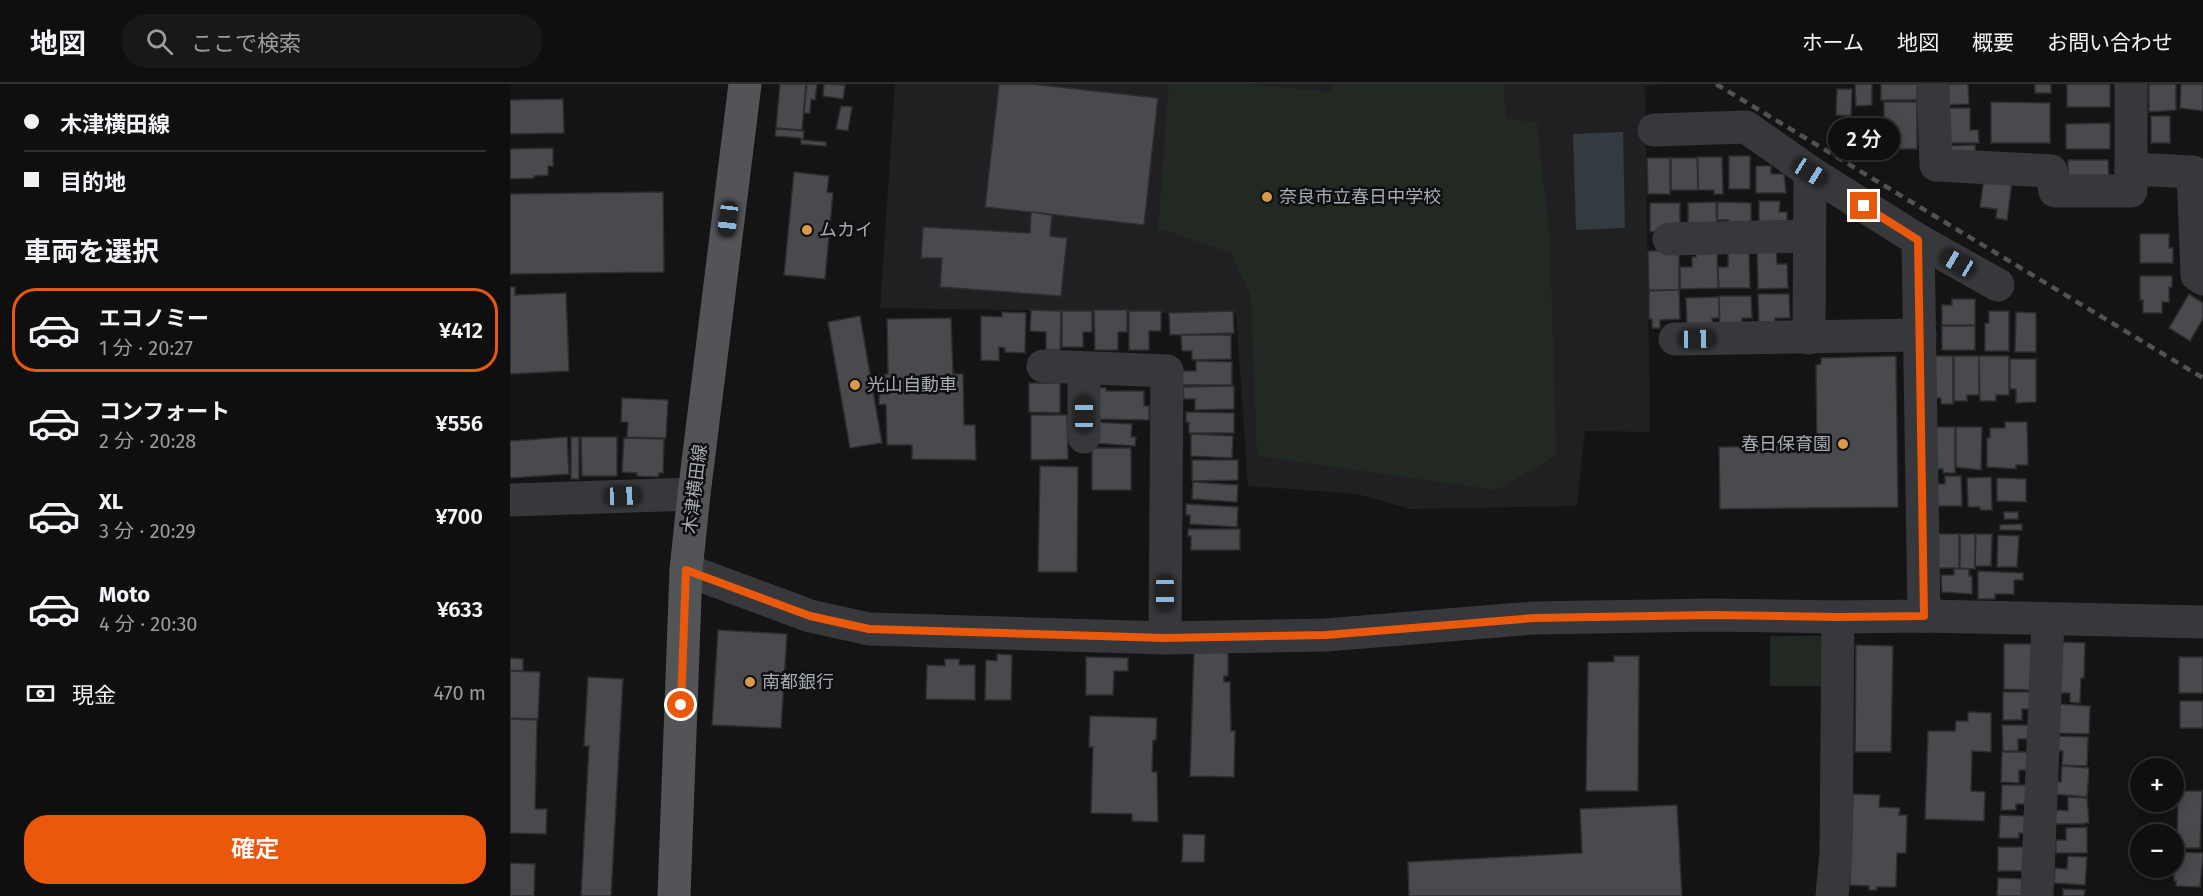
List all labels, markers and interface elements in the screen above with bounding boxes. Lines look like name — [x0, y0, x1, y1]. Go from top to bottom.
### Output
search box — [122, 14, 542, 68]
icon: search — [143, 25, 176, 58]
text: 地図 — [30, 27, 86, 60]
text: ここで検索 — [191, 30, 301, 57]
text: ホーム — [1802, 30, 1864, 56]
text: 地図 — [1897, 30, 1939, 56]
text: 概要 — [1972, 30, 2014, 56]
text: お問い合わせ — [2047, 30, 2173, 56]
text: 木津横田線 — [60, 111, 170, 138]
callout: 2 分 — [1828, 119, 1900, 161]
text: 2 分 — [1846, 127, 1882, 151]
car — [1790, 155, 1830, 189]
text: 目的地 — [60, 169, 126, 196]
place label: 奈良市立春日中学校 — [1279, 186, 1441, 208]
marker: 奈良市立春日中学校 — [1260, 190, 1274, 204]
route end — [1850, 192, 1877, 219]
car — [717, 200, 739, 238]
place label: ムカイ — [819, 219, 873, 241]
marker: ムカイ — [800, 223, 814, 237]
text: 車両を選択 — [24, 236, 159, 268]
car — [1938, 246, 1978, 280]
icon: car — [27, 303, 81, 357]
text: エコノミー — [99, 305, 209, 332]
text: ¥412 — [439, 317, 483, 344]
car — [1679, 330, 1715, 348]
text: 1 分 · 20:27 — [99, 336, 193, 360]
place label: 光山自動車 — [867, 374, 957, 396]
marker: 光山自動車 — [848, 378, 862, 392]
icon: car — [27, 396, 81, 450]
car — [1075, 396, 1093, 432]
text: コンフォート — [99, 398, 230, 425]
text: ¥556 — [436, 410, 483, 437]
text: 2 分 · 20:28 — [99, 429, 196, 453]
place label: 春日保育園 — [1741, 433, 1831, 455]
marker: 春日保育園 — [1836, 437, 1850, 451]
street label: 木津横田線 — [679, 443, 711, 535]
car — [605, 486, 641, 506]
text: XL — [99, 488, 123, 515]
icon: car — [27, 489, 81, 543]
text: ¥700 — [435, 503, 483, 530]
text: 3 分 · 20:29 — [99, 519, 196, 543]
car — [1156, 575, 1174, 611]
text: Moto — [99, 581, 150, 608]
icon: car — [27, 582, 81, 636]
text: ¥633 — [437, 596, 483, 623]
text: 4 分 · 20:30 — [99, 612, 198, 636]
place label: 南都銀行 — [762, 671, 834, 693]
marker: 南都銀行 — [743, 675, 757, 689]
icon: cash — [24, 677, 57, 710]
text: 470 m — [434, 681, 486, 705]
text: 現金 — [72, 682, 116, 709]
route start — [667, 691, 694, 718]
map controls — [2130, 758, 2184, 878]
button: + — [2130, 758, 2184, 812]
button: 確定 — [24, 815, 486, 884]
button: − — [2130, 824, 2184, 878]

